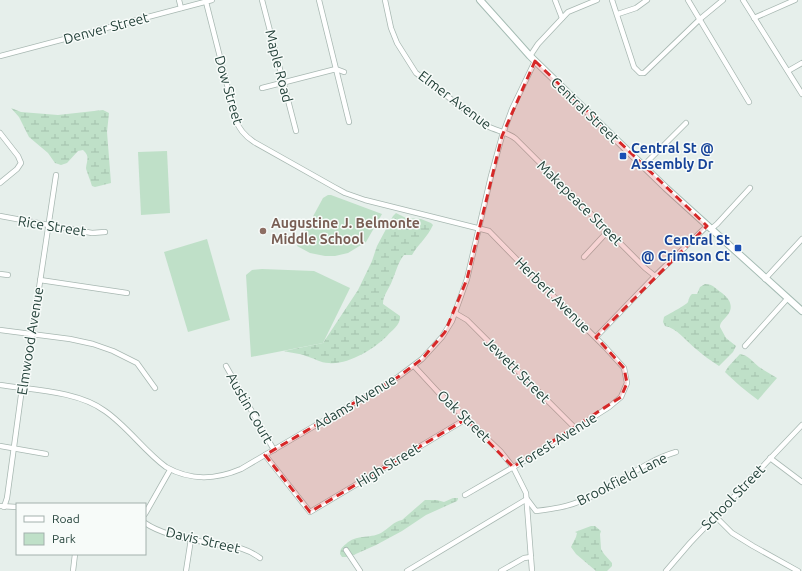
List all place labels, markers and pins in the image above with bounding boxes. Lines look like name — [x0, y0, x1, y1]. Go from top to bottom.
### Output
place label: Central St @ Assembly Dr — [631, 140, 714, 172]
marker: Central St @ Assembly Dr — [618, 151, 628, 161]
place label: Augustine J. Belmonte Middle School — [271, 215, 420, 247]
marker: Augustine J. Belmonte Middle School — [258, 226, 268, 236]
place label: Central St @ Crimson Ct — [641, 232, 730, 264]
marker: Central St @ Crimson Ct — [733, 243, 743, 253]

